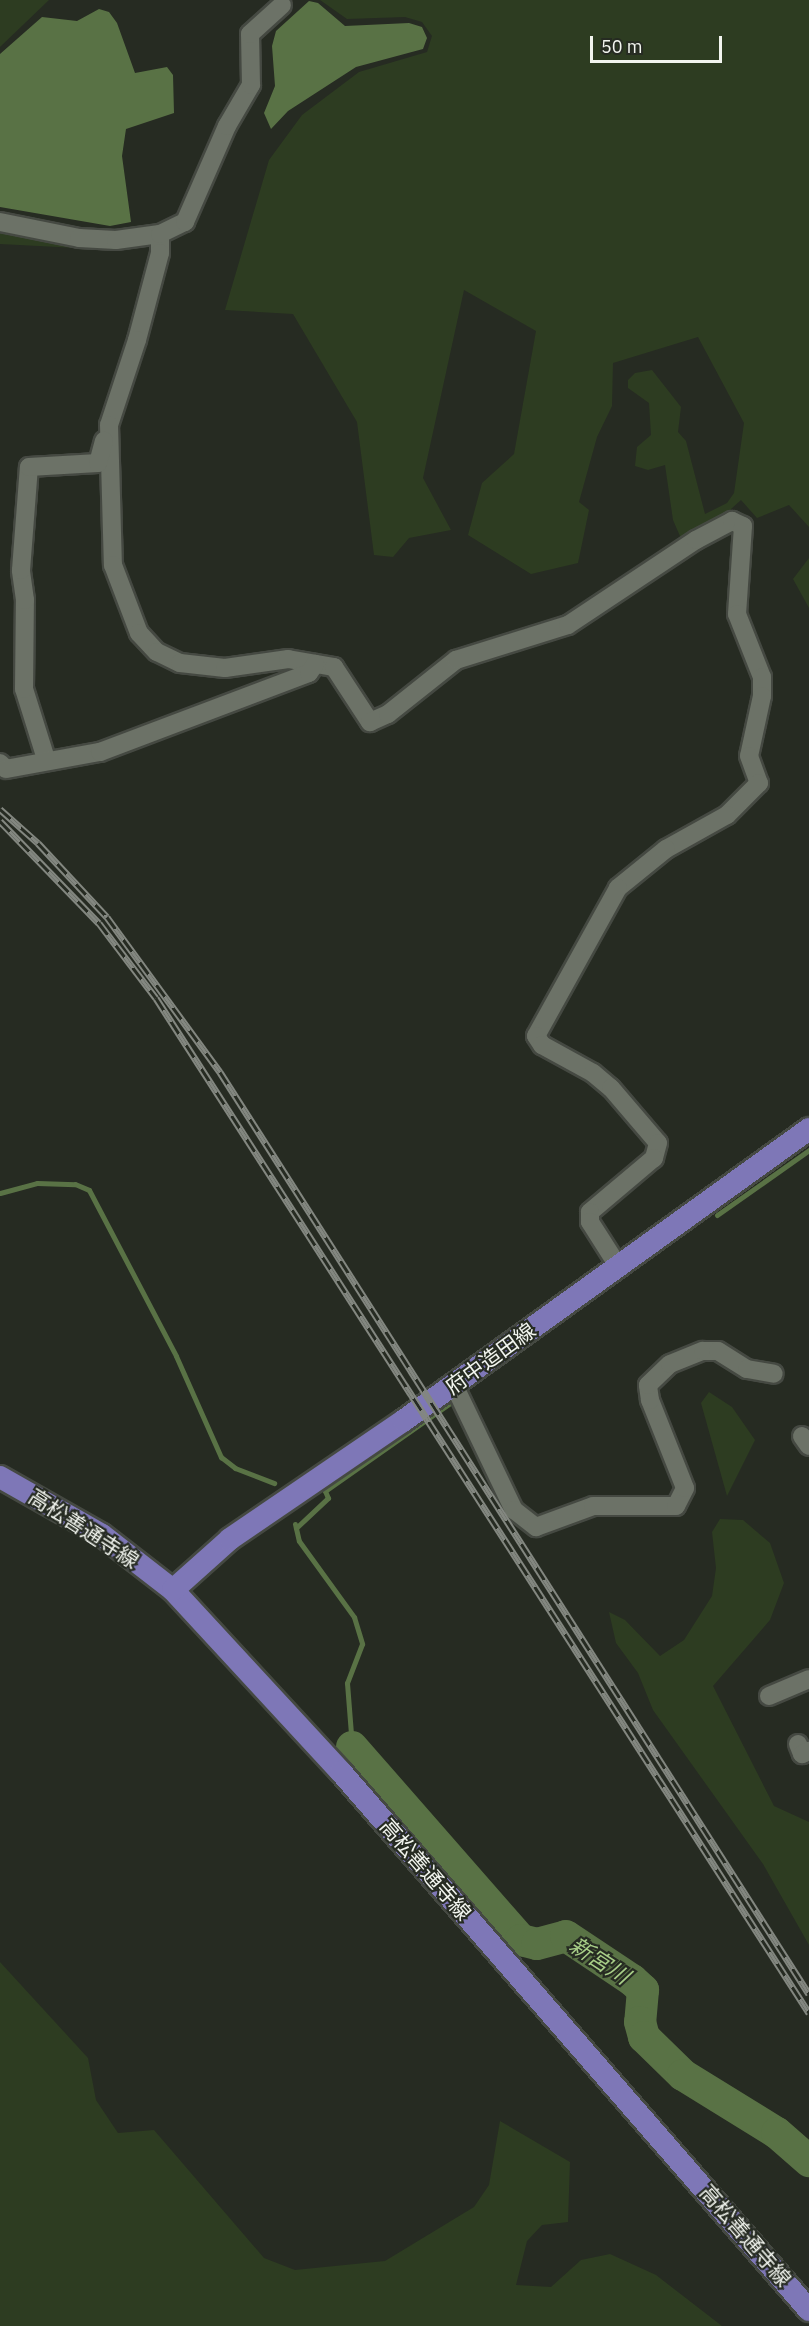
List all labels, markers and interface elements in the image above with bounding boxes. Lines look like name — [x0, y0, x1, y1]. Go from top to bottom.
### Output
scale bar — [593, 24, 725, 62]
text: 50 m — [601, 35, 643, 58]
street label: 府中造田線 — [440, 1317, 540, 1399]
street label: 高松善通寺線 — [24, 1483, 144, 1573]
street label: 高松善通寺線 — [375, 1813, 477, 1925]
water label: 新宮川 — [565, 1931, 635, 1989]
street label: 高松善通寺線 — [695, 2179, 797, 2291]

